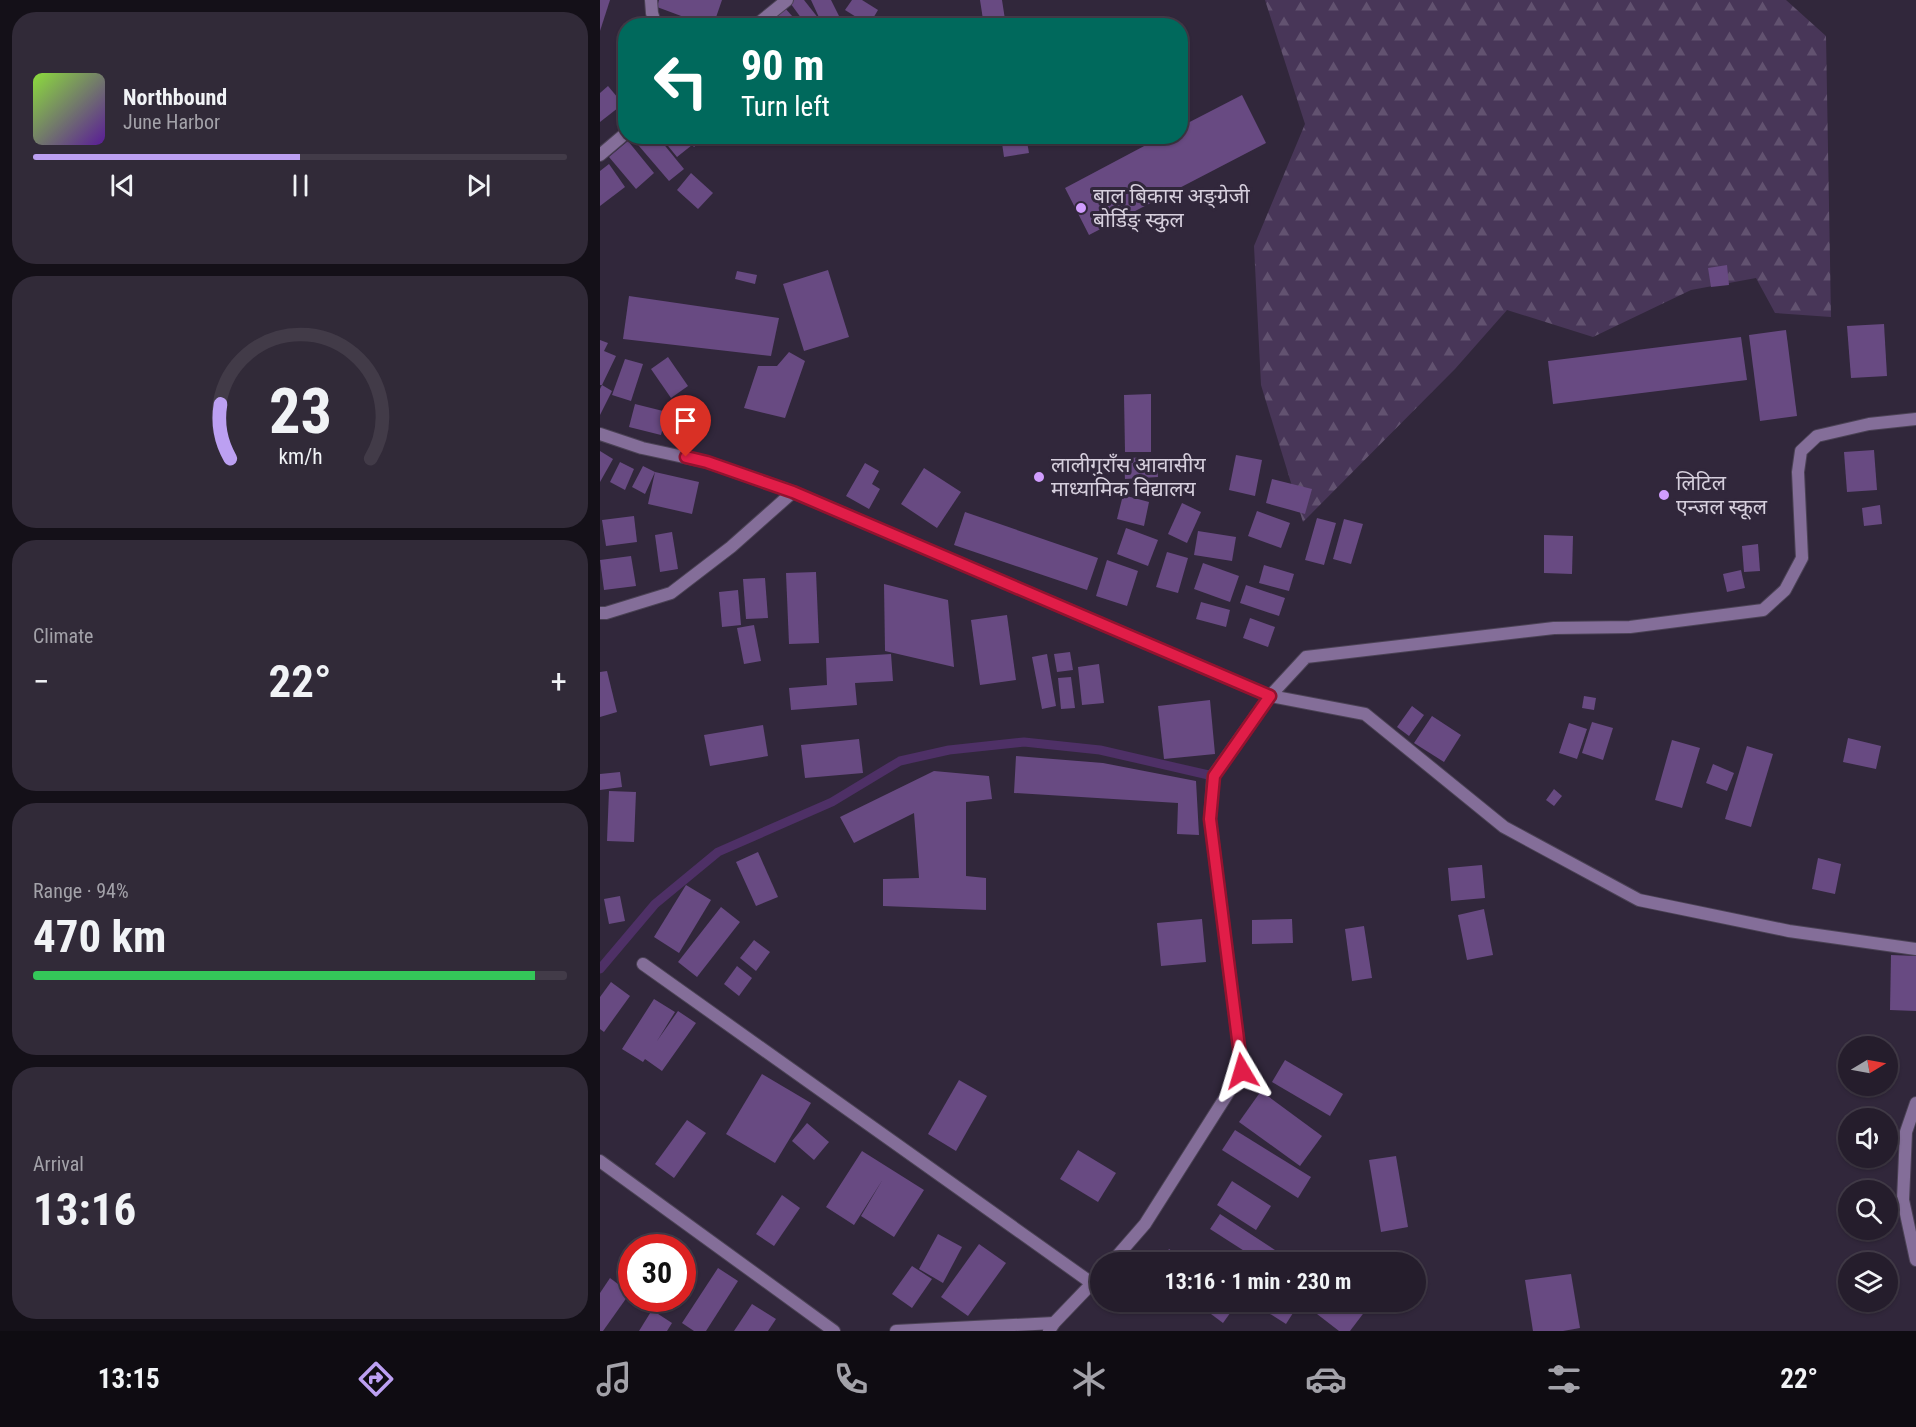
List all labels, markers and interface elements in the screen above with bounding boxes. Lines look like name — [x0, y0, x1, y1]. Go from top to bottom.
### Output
text: 90 m — [741, 41, 824, 90]
icon: left — [642, 42, 720, 120]
text: Northbound — [123, 85, 227, 110]
text: Turn left — [741, 91, 830, 123]
text: June Harbor — [123, 110, 220, 134]
icon: previous — [106, 169, 139, 202]
icon: pause — [284, 169, 317, 202]
icon: next — [462, 169, 495, 202]
place label: बाल बिकास अङ्ग्रेजी बोर्डिङ् स्कुल — [1093, 184, 1250, 233]
marker: बाल बिकास अङ्ग्रेजी बोर्डिङ् स्कुल — [1074, 201, 1088, 215]
text: 23 — [268, 375, 332, 448]
pin — [660, 395, 711, 457]
icon: arrive — [669, 404, 702, 437]
text: km/h — [278, 444, 322, 469]
place label: लालीगुराँस आवासीय माध्यामिक विद्यालय — [1051, 453, 1206, 501]
marker: लालीगुराँस आवासीय माध्यामिक विद्यालय — [1032, 470, 1046, 484]
place label: लिटिल एन्जल स्कूल — [1676, 471, 1768, 520]
marker: लिटिल एन्जल स्कूल — [1657, 488, 1671, 502]
text: Climate — [33, 624, 93, 648]
text: 22° — [269, 655, 332, 708]
text: − — [33, 662, 50, 701]
text: + — [551, 662, 567, 701]
text: Range · 94% — [33, 879, 129, 903]
text: 470 km — [33, 910, 166, 963]
north arrow — [1838, 1036, 1898, 1096]
map controls — [1838, 1036, 1898, 1312]
position arrow — [1210, 1039, 1274, 1103]
button: sound — [1838, 1108, 1898, 1168]
text: Arrival — [33, 1152, 84, 1176]
button: search — [1838, 1180, 1898, 1240]
text: 13:16 — [33, 1183, 136, 1236]
speed limit sign: 30 — [618, 1234, 696, 1312]
button: layers — [1838, 1252, 1898, 1312]
text: 13:16 · 1 min · 230 m — [1165, 1269, 1351, 1294]
icon: directions — [355, 1358, 397, 1400]
icon: music — [593, 1358, 635, 1400]
icon: phone — [830, 1358, 872, 1400]
icon: climate — [1068, 1358, 1110, 1400]
icon: car — [1305, 1358, 1347, 1400]
icon: filters — [1543, 1358, 1585, 1400]
text: 13:15 — [98, 1363, 160, 1395]
text: 22° — [1780, 1363, 1818, 1395]

